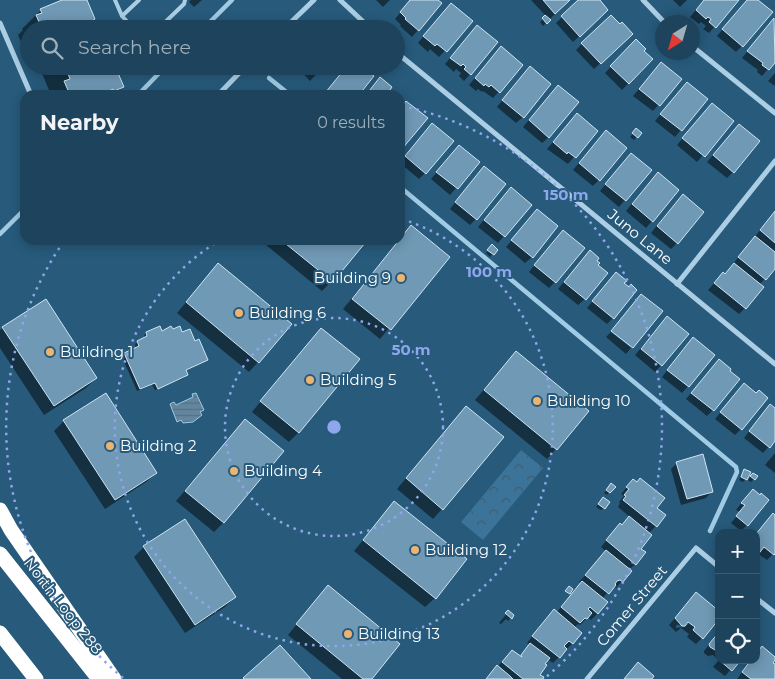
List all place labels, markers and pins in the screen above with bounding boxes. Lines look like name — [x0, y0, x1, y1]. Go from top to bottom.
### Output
place label: Building 9 — [314, 268, 391, 287]
marker: Building 9 — [395, 272, 407, 284]
place label: Building 6 — [249, 303, 326, 322]
marker: Building 6 — [233, 307, 245, 319]
place label: Building 1 — [60, 342, 133, 361]
marker: Building 1 — [44, 346, 56, 358]
place label: Building 5 — [320, 370, 397, 389]
marker: Building 5 — [304, 374, 316, 386]
place label: Building 10 — [547, 391, 630, 410]
marker: Building 10 — [531, 395, 543, 407]
centre of rings — [325, 418, 343, 436]
place label: Building 2 — [120, 436, 197, 455]
marker: Building 2 — [104, 440, 116, 452]
place label: Building 4 — [244, 461, 322, 480]
marker: Building 4 — [228, 465, 240, 477]
place label: Building 12 — [425, 540, 507, 559]
marker: Building 12 — [409, 544, 421, 556]
place label: Building 13 — [358, 624, 440, 643]
marker: Building 13 — [342, 628, 354, 640]

